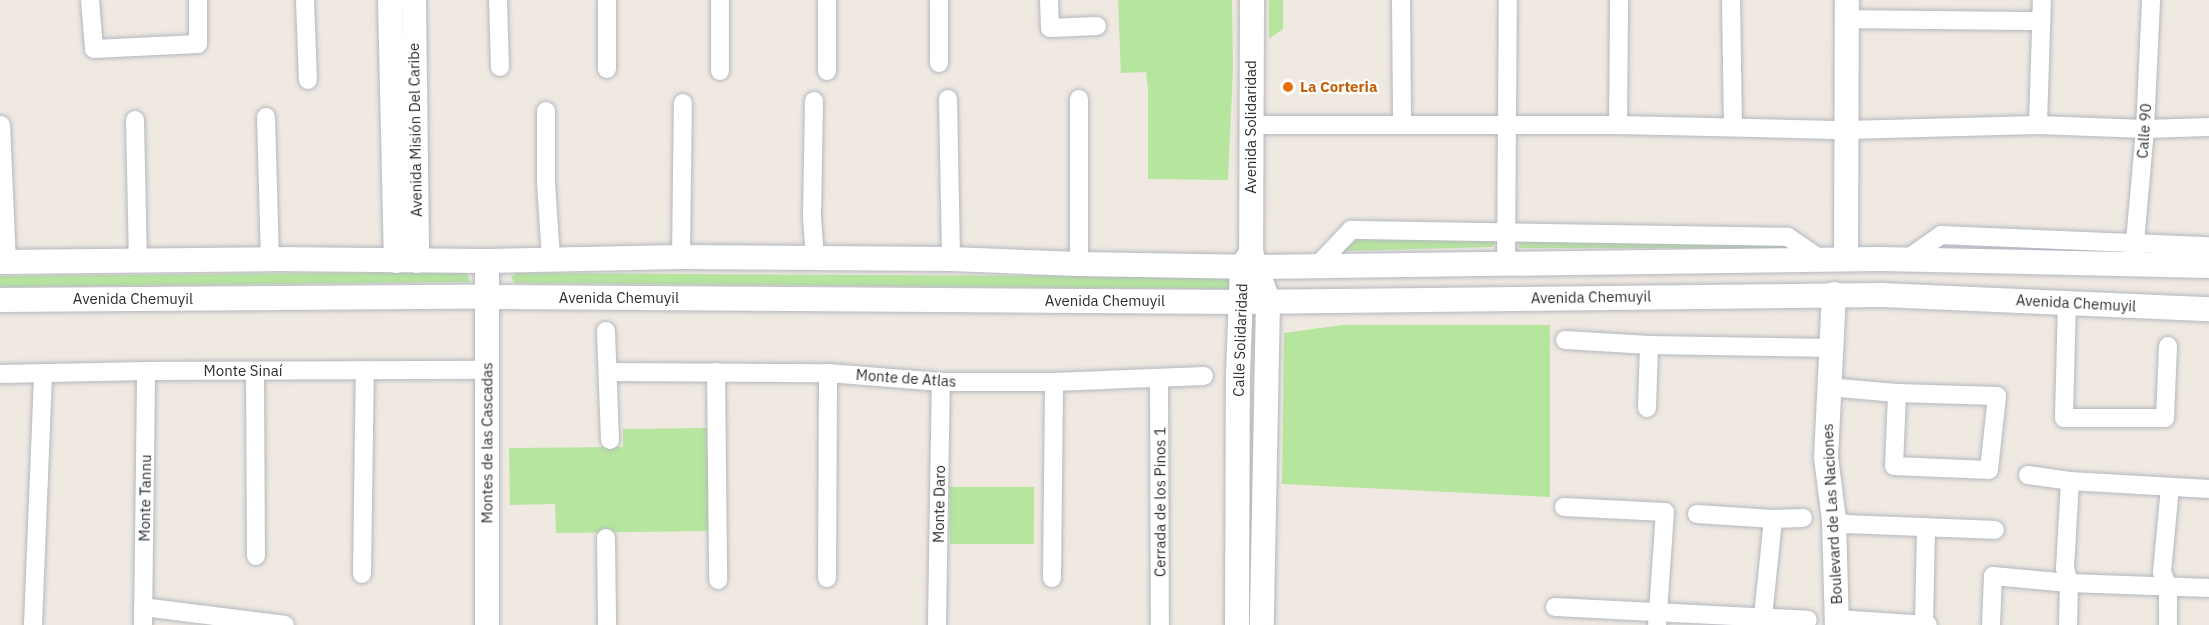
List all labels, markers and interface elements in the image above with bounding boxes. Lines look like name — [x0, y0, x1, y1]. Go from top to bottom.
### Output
street label: Avenida Misión Del Caribe — [404, 43, 426, 217]
street label: Avenida Solidaridad — [1242, 60, 1260, 194]
place label: La Corteria — [1300, 78, 1377, 96]
marker: La Corteria — [1281, 80, 1295, 94]
street label: Calle 90 — [2133, 103, 2155, 159]
street label: Calle Solidaridad — [1229, 283, 1251, 397]
street label: Avenida Chemuyil — [1531, 287, 1651, 307]
street label: Avenida Chemuyil — [559, 289, 679, 307]
street label: Avenida Chemuyil — [73, 290, 193, 308]
street label: Avenida Chemuyil — [2015, 291, 2137, 315]
street label: Avenida Chemuyil — [1045, 292, 1165, 310]
street label: Monte Sinaí — [204, 362, 282, 380]
street label: Montes de las Cascadas — [478, 363, 496, 523]
street label: Monte de Atlas — [855, 366, 957, 390]
street label: Boulevard de Las Naciones — [1818, 423, 1846, 605]
street label: Cerrada de los Pinos 1 — [1151, 427, 1169, 577]
street label: Monte Tannu — [135, 454, 155, 542]
street label: Monte Daro — [929, 465, 949, 543]

